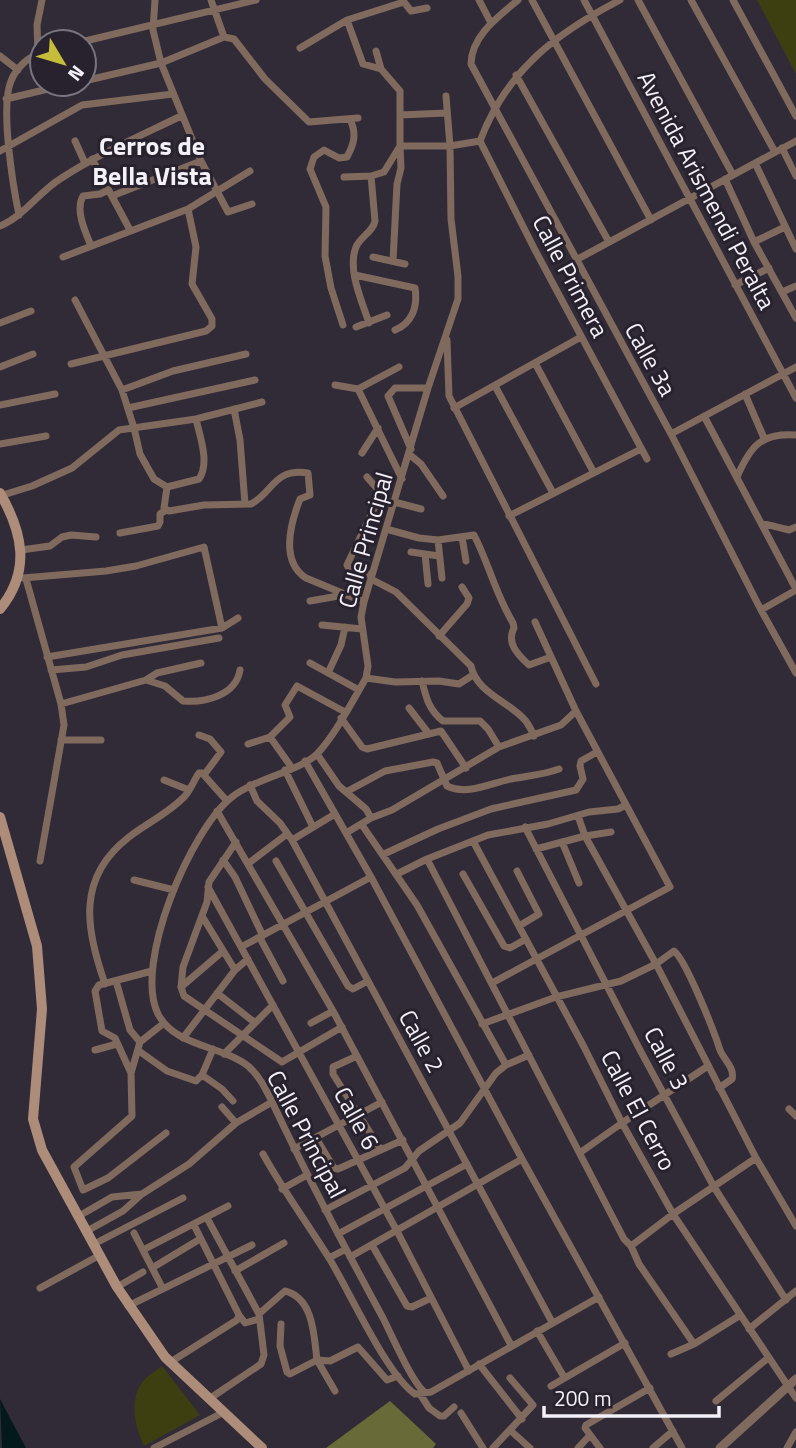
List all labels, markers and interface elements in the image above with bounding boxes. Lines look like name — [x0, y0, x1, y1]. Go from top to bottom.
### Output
north arrow — [28, 28, 98, 98]
text: N — [61, 60, 92, 88]
street label: Avenida Arismendi Peralta — [629, 64, 785, 316]
district label: Cerros de Bella Vista — [92, 126, 212, 195]
street label: Calle Primera — [524, 208, 618, 344]
street label: Calle 3a — [616, 316, 686, 402]
street label: Calle Principal — [328, 468, 402, 612]
street label: Calle 2 — [390, 1003, 454, 1079]
street label: Calle 3 — [635, 1020, 699, 1096]
street label: Calle El Cerro — [592, 1043, 686, 1177]
street label: Calle Principal — [258, 1064, 356, 1204]
street label: Calle 6 — [325, 1080, 389, 1156]
scale bar — [544, 1374, 719, 1418]
text: 200 m — [554, 1382, 611, 1414]

